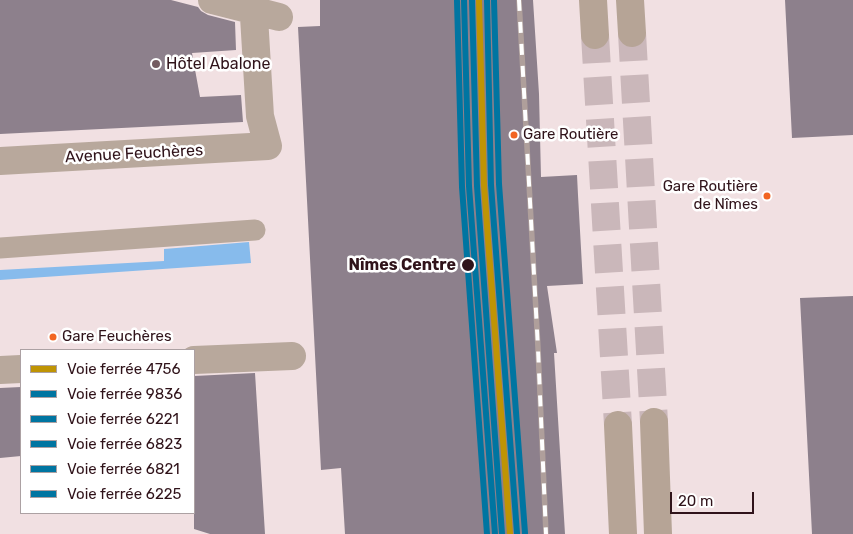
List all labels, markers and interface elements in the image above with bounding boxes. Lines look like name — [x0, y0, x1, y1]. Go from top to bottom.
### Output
place label: Hôtel Abalone — [166, 54, 270, 74]
marker: Hôtel Abalone — [150, 58, 162, 70]
place label: Gare Routière — [523, 126, 618, 144]
marker: Gare Routière — [509, 130, 519, 140]
street label: Avenue Feuchères — [64, 141, 204, 167]
place label: Gare Routière de Nîmes — [663, 178, 758, 213]
marker: Gare Routière de Nîmes — [762, 191, 772, 201]
place label: Nîmes Centre — [348, 255, 456, 275]
marker: Nîmes Centre — [460, 257, 476, 273]
place label: Gare Feuchères — [62, 328, 172, 346]
marker: Gare Feuchères — [48, 332, 58, 342]
legend — [20, 349, 195, 514]
text: Voie ferrée 4756 — [67, 360, 181, 378]
text: Voie ferrée 9836 — [67, 385, 182, 403]
text: Voie ferrée 6221 — [67, 410, 179, 428]
text: Voie ferrée 6823 — [67, 435, 182, 453]
text: Voie ferrée 6821 — [67, 460, 180, 478]
scale bar — [673, 482, 757, 514]
text: Voie ferrée 6225 — [67, 485, 181, 503]
text: 20 m — [678, 492, 713, 510]

